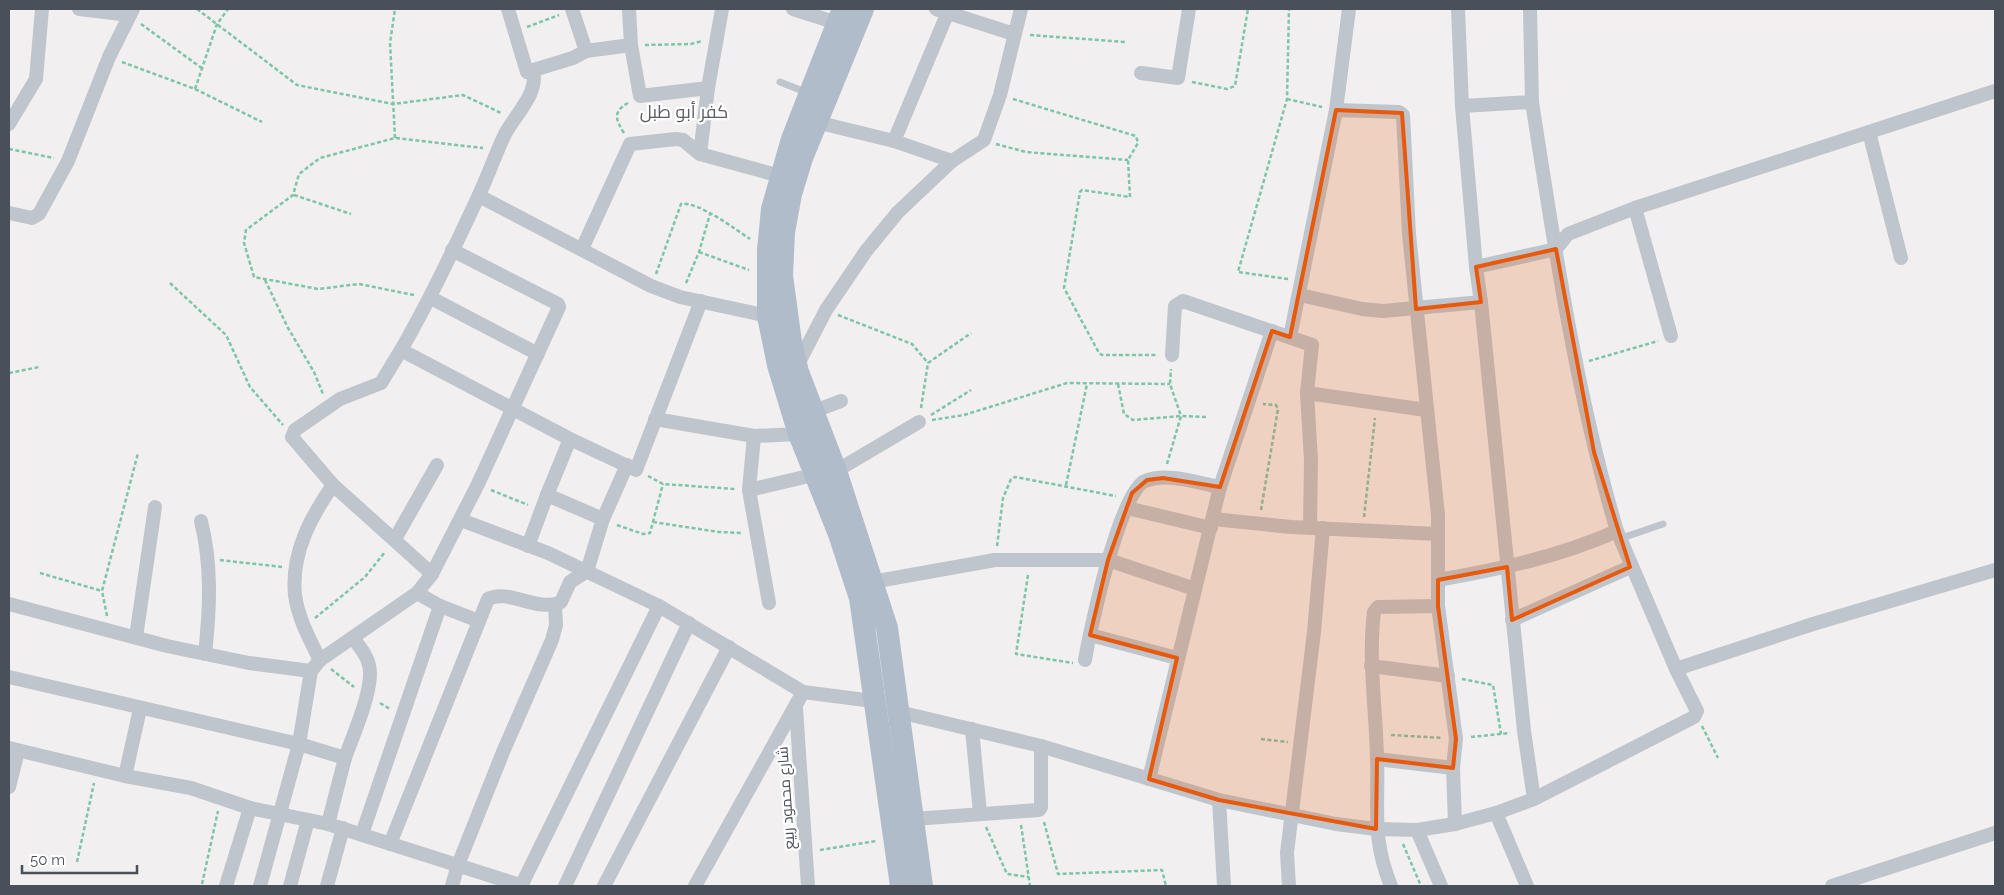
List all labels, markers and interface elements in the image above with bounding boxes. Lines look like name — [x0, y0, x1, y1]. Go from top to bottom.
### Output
district label: كفر أبو طبل — [640, 101, 728, 123]
street label: شارع محمود ربيع — [773, 746, 801, 850]
scale bar — [22, 842, 138, 874]
text: 50 m — [30, 851, 65, 869]

